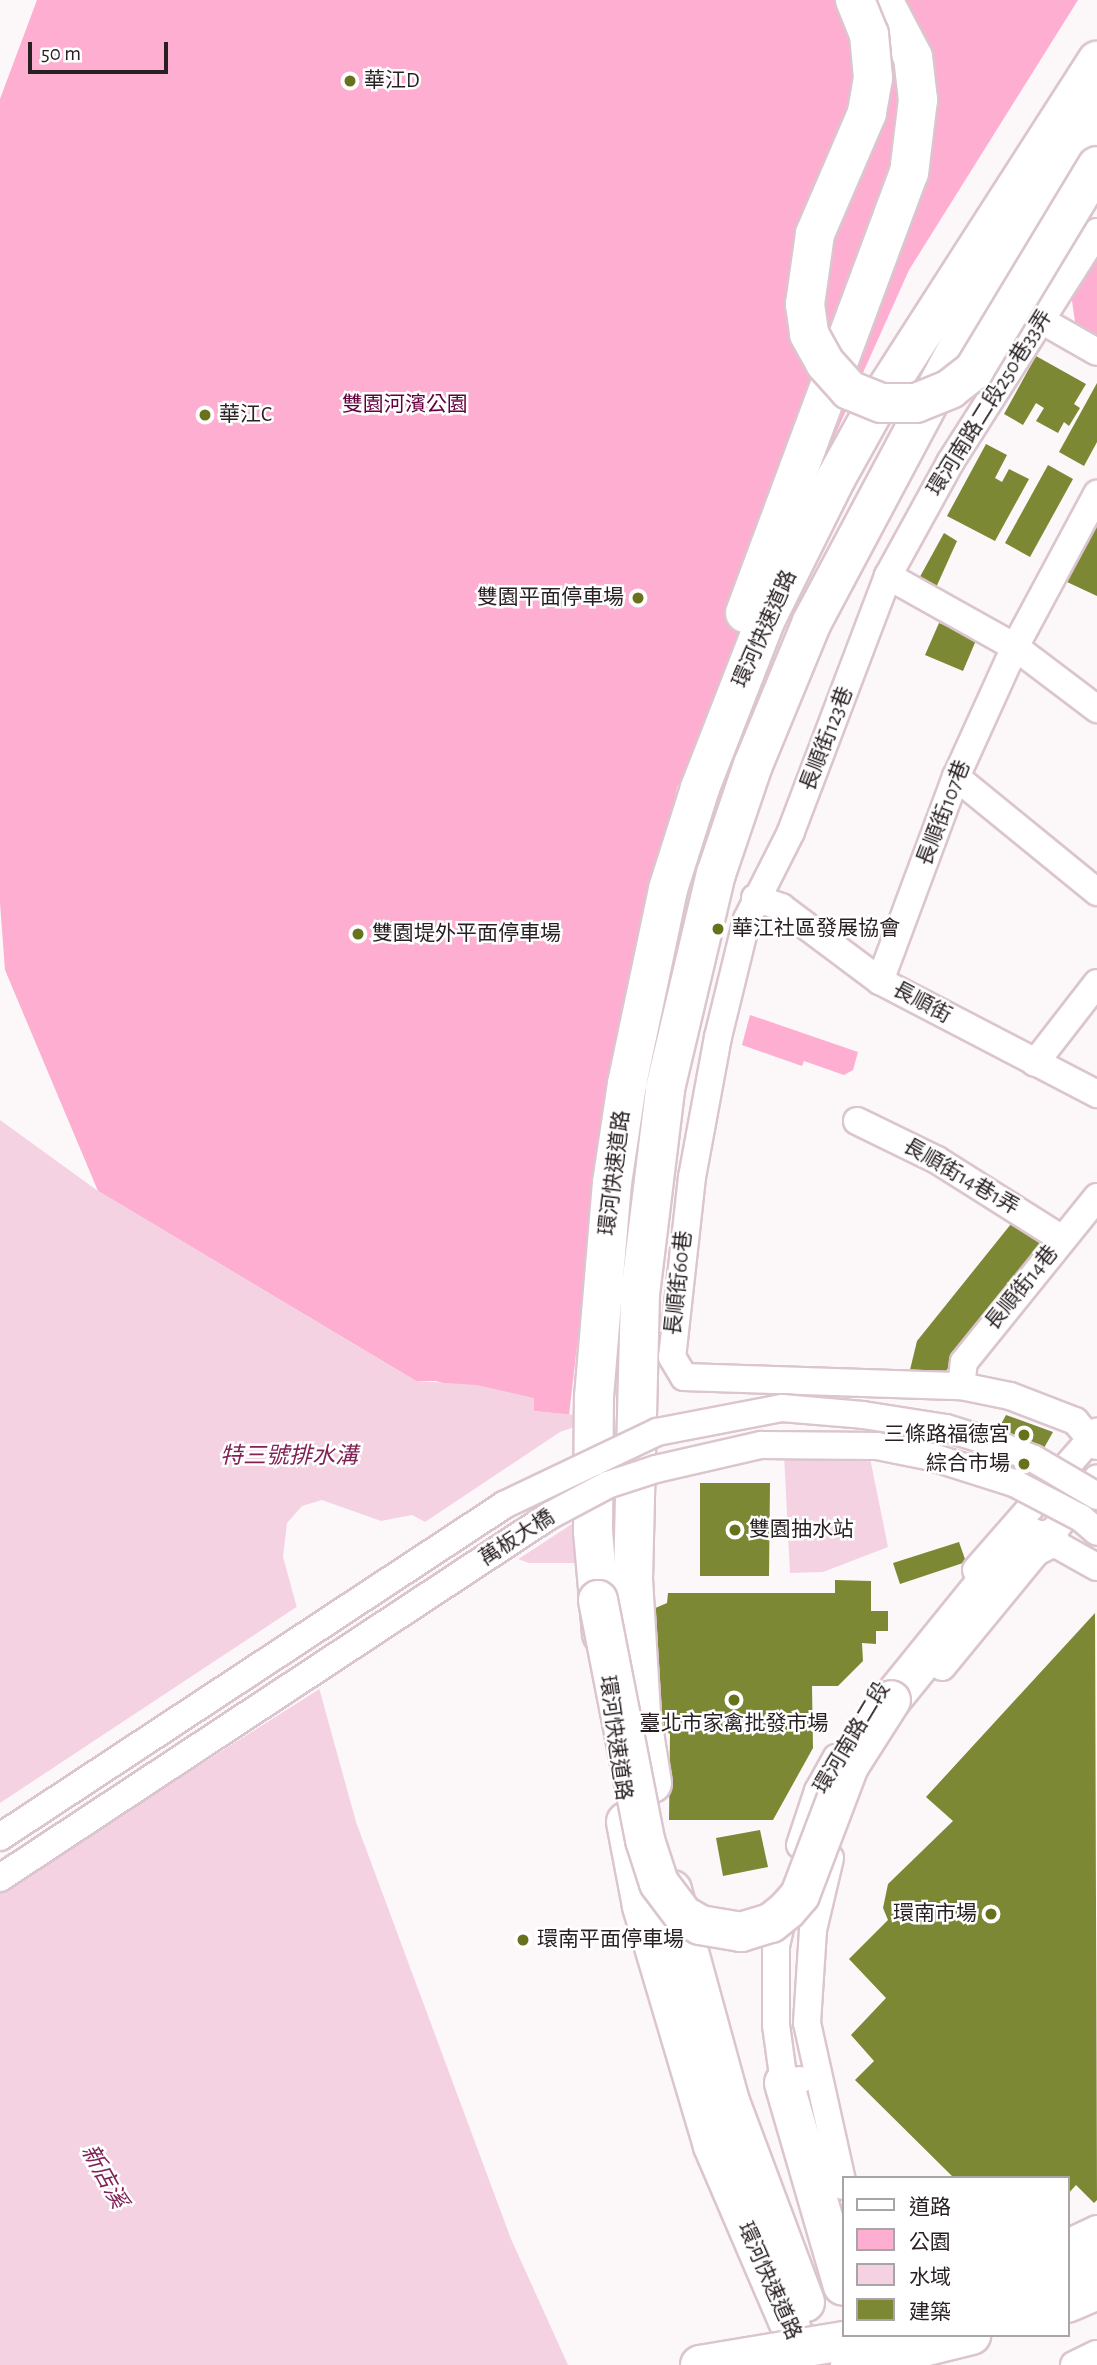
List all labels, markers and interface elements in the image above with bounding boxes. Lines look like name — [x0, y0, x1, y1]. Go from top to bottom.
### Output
scale bar — [32, 28, 172, 72]
text: 50 m — [41, 43, 81, 64]
place label: 華江D — [364, 68, 420, 94]
marker: 華江D — [342, 73, 358, 89]
street label: 環河南路二段250巷33弄 — [922, 305, 1058, 501]
park label: 雙園河濱公園 — [342, 392, 468, 418]
place label: 華江C — [219, 402, 272, 428]
marker: 華江C — [197, 407, 213, 423]
street label: 環河快速道路 — [728, 566, 802, 692]
place label: 雙園平面停車場 — [477, 585, 624, 611]
marker: 雙園平面停車場 — [630, 590, 646, 606]
street label: 長順街123巷 — [796, 683, 858, 795]
street label: 長順街107巷 — [912, 757, 976, 869]
place label: 華江社區發展協會 — [732, 916, 900, 942]
place label: 雙園堤外平面停車場 — [372, 921, 561, 947]
marker: 華江社區發展協會 — [710, 921, 726, 937]
marker: 雙園堤外平面停車場 — [350, 926, 366, 942]
street label: 長順街 — [888, 977, 956, 1029]
street label: 環河快速道路 — [595, 1109, 635, 1237]
street label: 長順街14巷1弄 — [899, 1134, 1023, 1220]
street label: 長順街60巷 — [661, 1229, 697, 1337]
street label: 長順街14巷 — [980, 1241, 1064, 1335]
place label: 三條路福德宮 — [884, 1422, 1010, 1448]
marker: 三條路福德宮 — [1016, 1427, 1032, 1443]
water label: 特三號排水溝 — [220, 1443, 358, 1471]
place label: 綜合市場 — [926, 1451, 1010, 1477]
marker: 綜合市場 — [1016, 1456, 1032, 1472]
street label: 萬板大橋 — [475, 1505, 559, 1571]
place label: 雙園抽水站 — [749, 1517, 854, 1543]
marker: 雙園抽水站 — [727, 1522, 743, 1538]
street label: 環河快速道路 — [594, 1674, 636, 1802]
street label: 環河南路二段 — [809, 1678, 895, 1798]
marker: 臺北市家禽批發市場 — [726, 1692, 742, 1708]
place label: 臺北市家禽批發市場 — [640, 1711, 828, 1737]
place label: 環南市場 — [893, 1901, 977, 1927]
marker: 環南市場 — [983, 1906, 999, 1922]
place label: 環南平面停車場 — [537, 1927, 684, 1953]
marker: 環南平面停車場 — [515, 1932, 531, 1948]
water label: 新店溪 — [74, 2140, 132, 2214]
legend — [842, 2176, 1069, 2337]
text: 道路 — [909, 2197, 951, 2218]
street label: 環河快速道路 — [732, 2218, 806, 2344]
text: 公園 — [909, 2232, 951, 2253]
text: 水域 — [909, 2267, 951, 2288]
text: 建築 — [909, 2302, 951, 2323]

